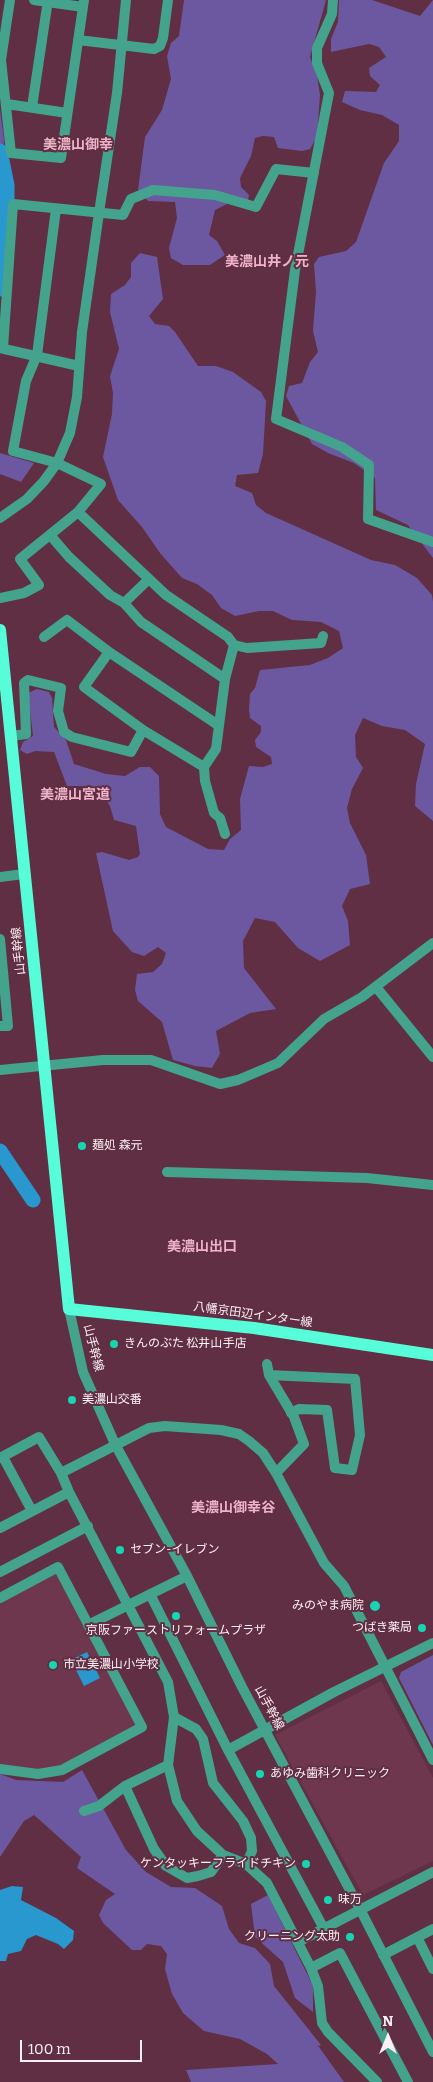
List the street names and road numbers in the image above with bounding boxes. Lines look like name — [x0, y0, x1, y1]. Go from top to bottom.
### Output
street label: 山手幹線 — [9, 926, 29, 976]
street label: 八幡京田辺インター線 — [193, 1300, 313, 1330]
street label: 山手幹線 — [80, 1323, 106, 1373]
street label: 山手幹線 — [251, 1683, 287, 1733]

